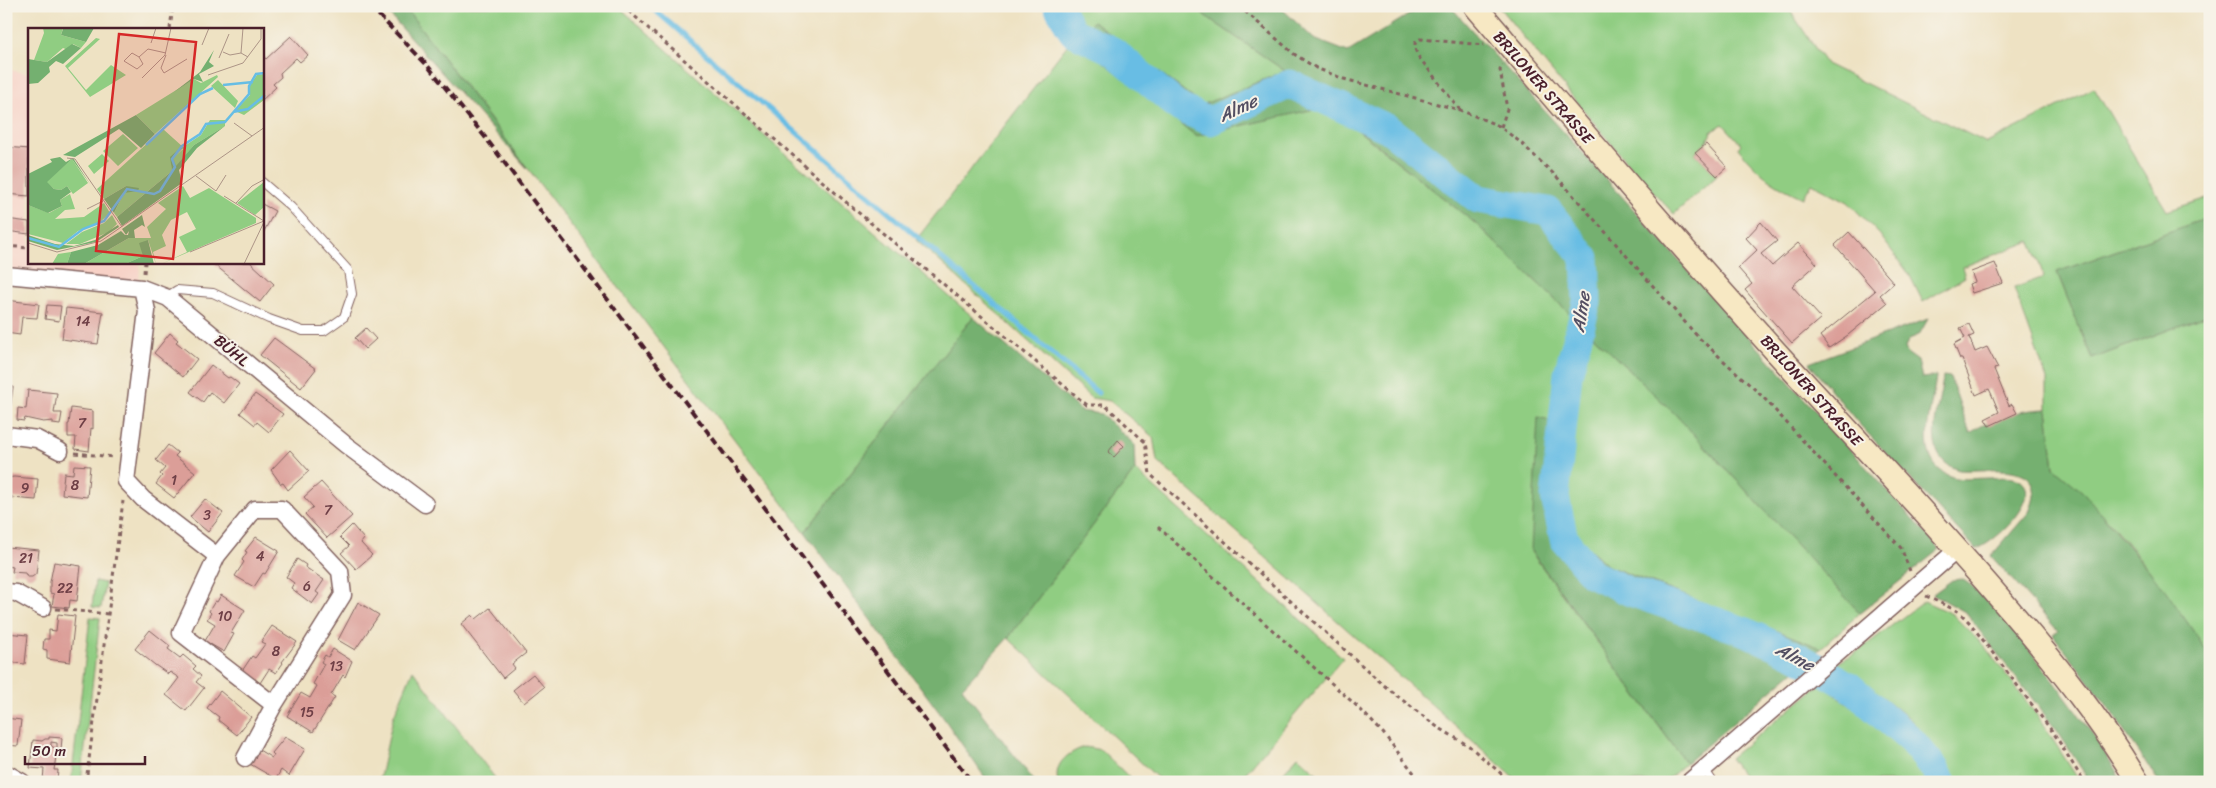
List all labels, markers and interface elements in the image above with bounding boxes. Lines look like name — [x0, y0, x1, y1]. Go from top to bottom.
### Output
street label: BRILONER STRASSE — [1486, 24, 1602, 152]
inset map — [28, 28, 264, 264]
water label: Alme — [1212, 84, 1264, 131]
water label: Alme — [1562, 288, 1600, 335]
house number: 14 — [76, 309, 91, 334]
street label: BÜHL — [207, 327, 257, 375]
street label: BRILONER STRASSE — [1753, 328, 1871, 454]
house number: 7 — [78, 411, 87, 436]
house number: 1 — [171, 468, 177, 493]
house number: 8 — [71, 473, 80, 498]
house number: 9 — [21, 476, 30, 501]
house number: 7 — [324, 498, 333, 523]
house number: 3 — [203, 503, 211, 528]
house number: 4 — [256, 544, 265, 569]
house number: 21 — [19, 546, 33, 571]
house number: 6 — [303, 574, 311, 599]
house number: 22 — [57, 576, 73, 601]
house number: 10 — [218, 604, 233, 629]
water label: Alme — [1769, 633, 1822, 681]
house number: 8 — [272, 639, 281, 664]
house number: 13 — [329, 654, 343, 679]
house number: 15 — [300, 700, 315, 725]
scale bar — [25, 733, 145, 765]
text: 50 m — [32, 738, 67, 764]

